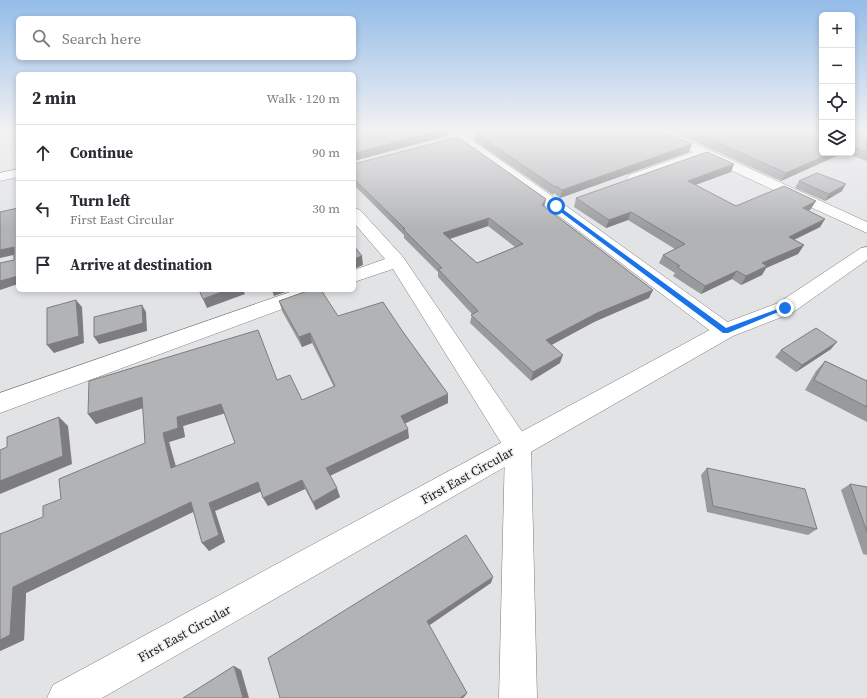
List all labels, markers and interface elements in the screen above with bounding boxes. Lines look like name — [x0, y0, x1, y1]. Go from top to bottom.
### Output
map controls — [819, 12, 855, 156]
button: + — [819, 12, 855, 48]
search box — [16, 16, 356, 60]
icon: search — [30, 27, 52, 49]
text: Search here — [62, 28, 141, 49]
button: − — [819, 48, 855, 84]
button: locate — [819, 84, 855, 120]
text: 2 min — [32, 86, 76, 110]
text: Walk · 120 m — [267, 90, 340, 107]
button: layers — [819, 120, 855, 156]
icon: ahead — [32, 142, 54, 164]
text: Continue — [70, 142, 133, 163]
text: 90 m — [312, 144, 340, 161]
text: Turn left — [70, 190, 130, 211]
route start — [547, 197, 565, 215]
icon: left — [32, 198, 54, 220]
text: 30 m — [312, 200, 340, 217]
text: First East Circular — [70, 211, 174, 228]
icon: arrive — [32, 254, 54, 276]
text: Arrive at destination — [70, 254, 212, 275]
route end — [776, 299, 794, 317]
street label: First East Circular — [418, 443, 517, 508]
street label: First East Circular — [135, 601, 234, 666]

